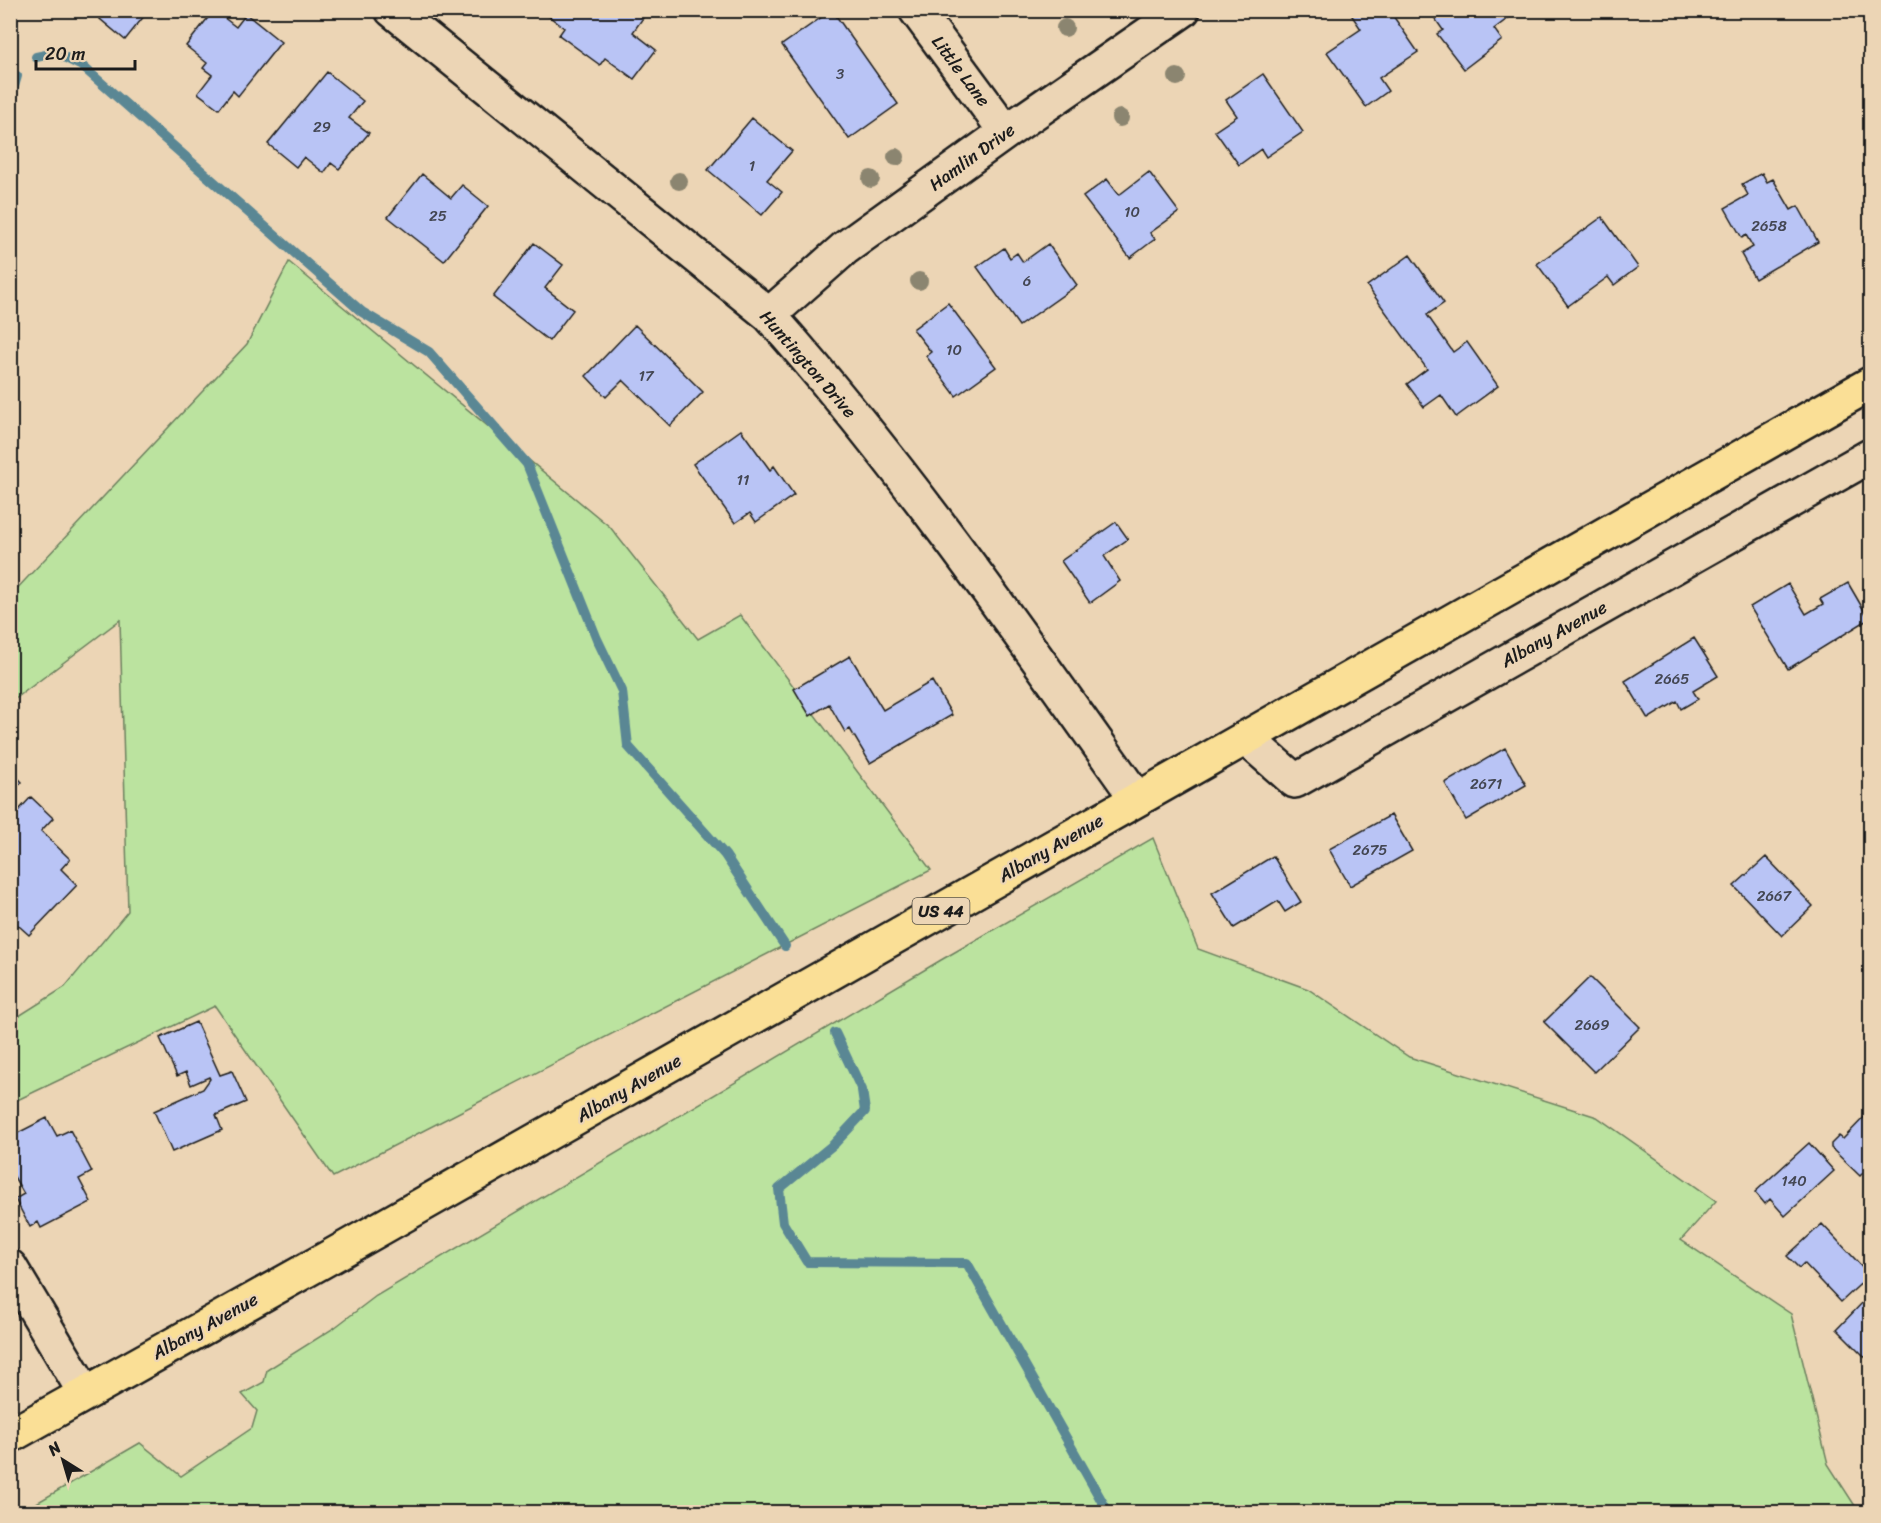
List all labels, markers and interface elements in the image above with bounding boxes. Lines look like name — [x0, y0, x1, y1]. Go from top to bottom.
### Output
street label: Little Lane — [923, 28, 999, 114]
scale bar — [36, 33, 135, 71]
text: 20 m — [45, 38, 85, 70]
house number: 3 — [836, 61, 844, 87]
house number: 29 — [313, 114, 331, 140]
street label: Hamlin Drive — [922, 114, 1022, 200]
house number: 1 — [749, 153, 755, 179]
house number: 10 — [1124, 199, 1140, 225]
house number: 25 — [429, 203, 447, 229]
house number: 2658 — [1751, 213, 1787, 239]
house number: 6 — [1023, 268, 1031, 294]
street label: Huntington Drive — [751, 302, 865, 426]
house number: 10 — [946, 337, 962, 363]
house number: 17 — [638, 363, 655, 389]
house number: 11 — [737, 467, 749, 493]
street label: Albany Avenue — [1494, 592, 1613, 677]
house number: 2665 — [1655, 666, 1689, 692]
house number: 2671 — [1470, 771, 1502, 797]
street label: Albany Avenue — [991, 805, 1110, 892]
house number: 2675 — [1353, 837, 1387, 863]
house number: 2667 — [1757, 883, 1793, 909]
road number: US 44 — [912, 898, 970, 924]
house number: 2669 — [1575, 1012, 1609, 1038]
street label: Albany Avenue — [569, 1045, 688, 1132]
house number: 140 — [1781, 1168, 1807, 1194]
street label: Albany Avenue — [145, 1284, 264, 1369]
north arrow — [33, 1430, 93, 1490]
text: N — [40, 1433, 68, 1464]

